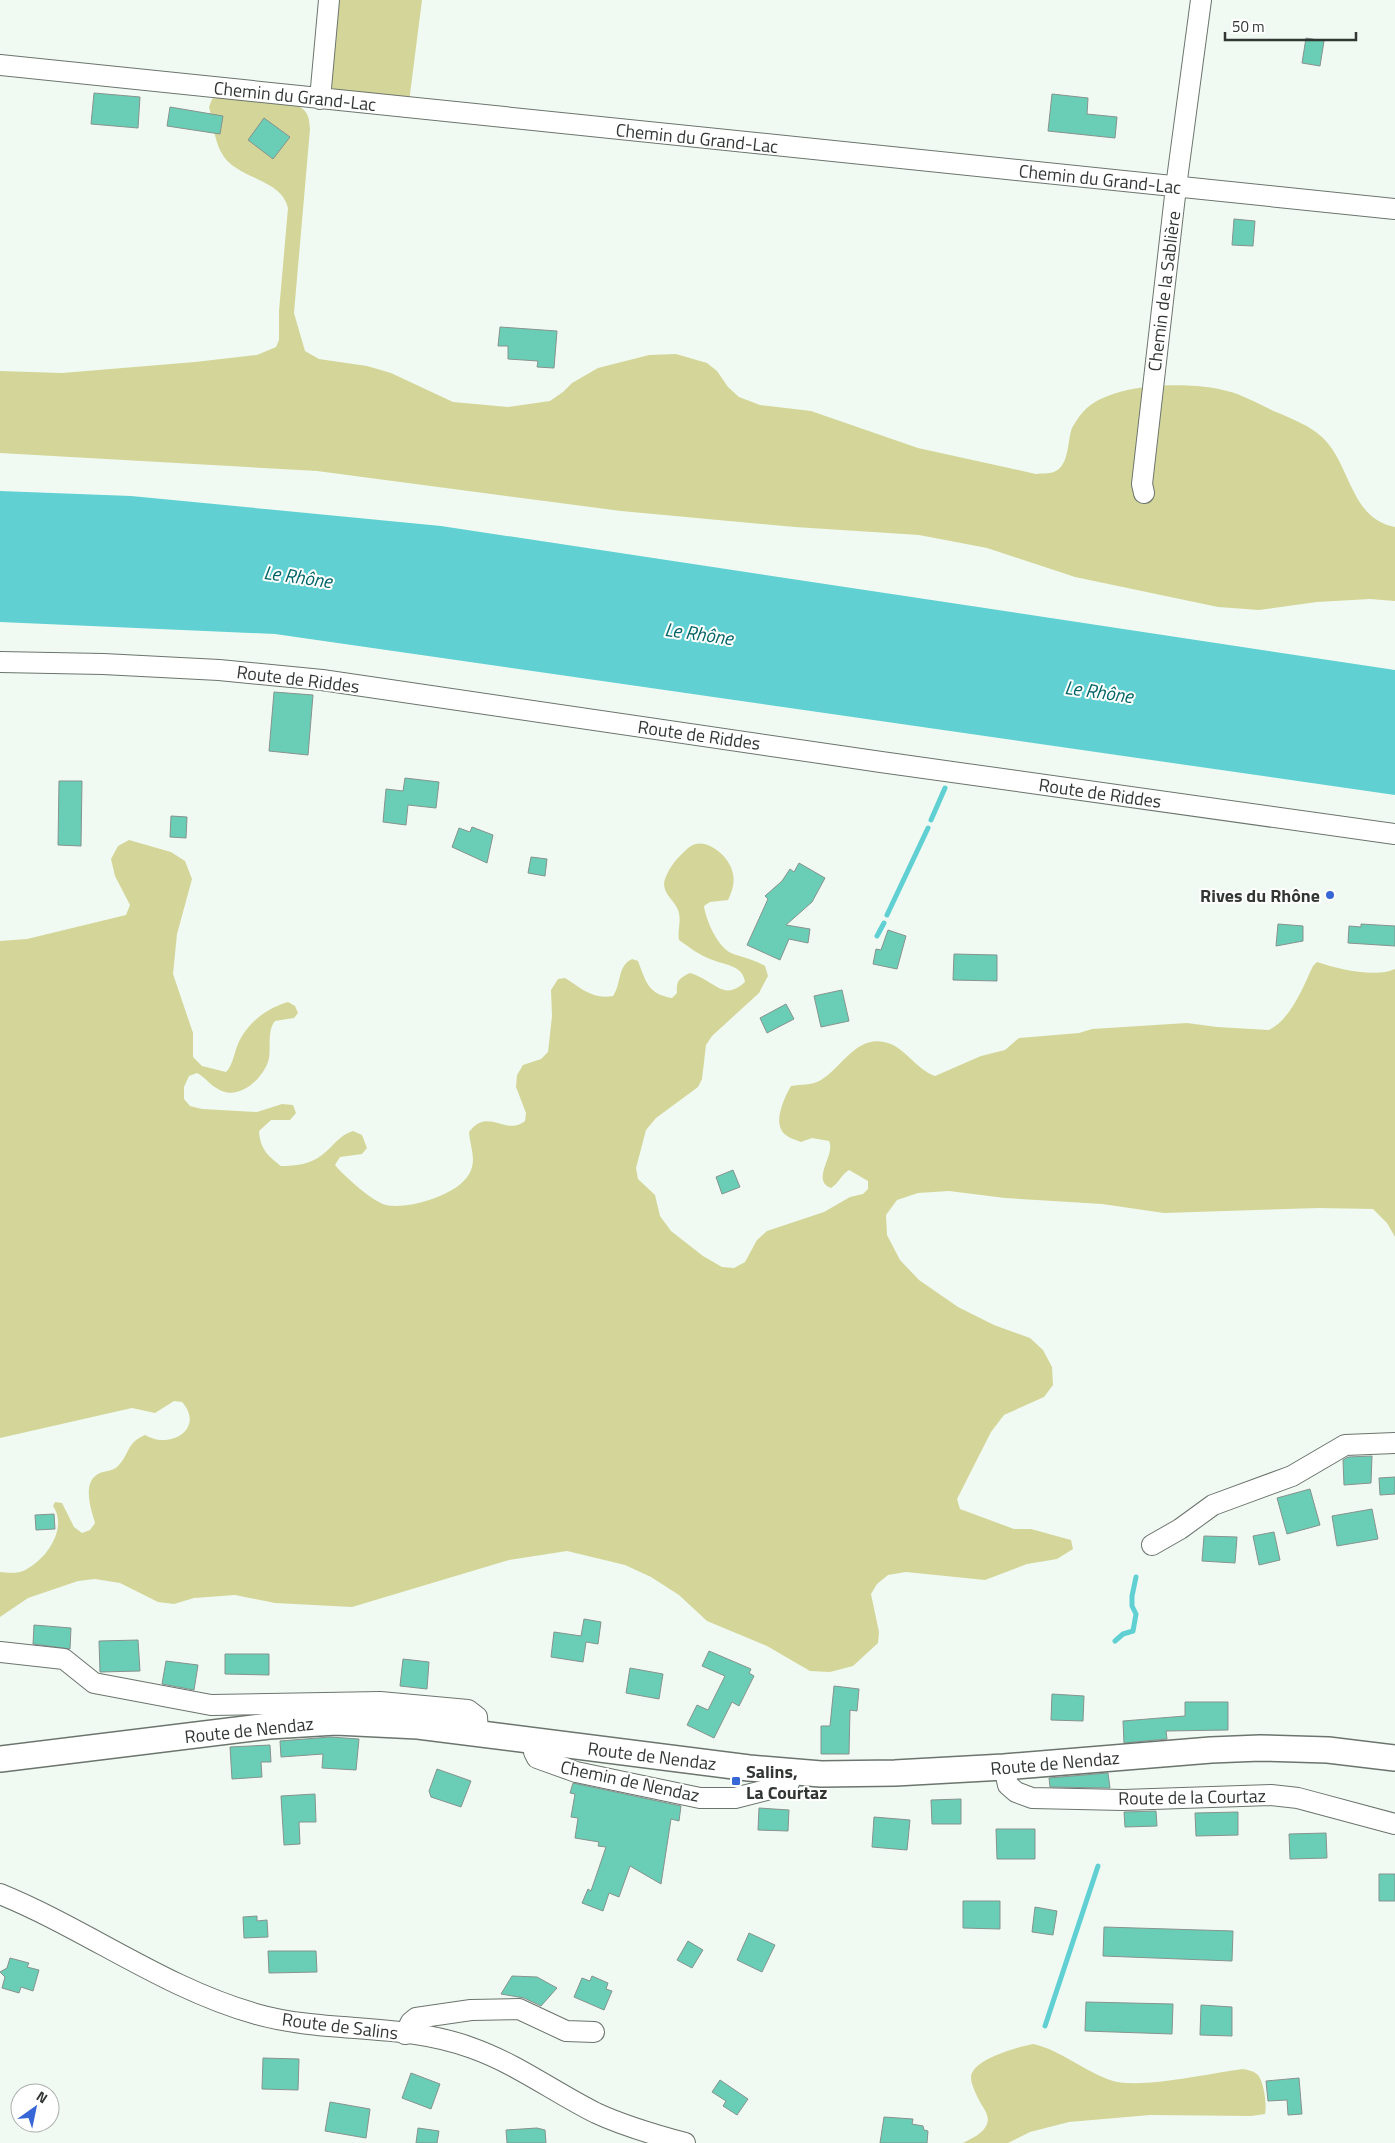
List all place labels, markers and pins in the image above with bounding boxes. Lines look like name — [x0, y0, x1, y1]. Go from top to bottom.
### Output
place label: Rives du Rhône — [1200, 882, 1320, 909]
marker: Rives du Rhône — [1324, 889, 1336, 901]
place label: Salins, La Courtaz — [746, 1758, 827, 1806]
marker: Salins, La Courtaz — [730, 1775, 742, 1787]

